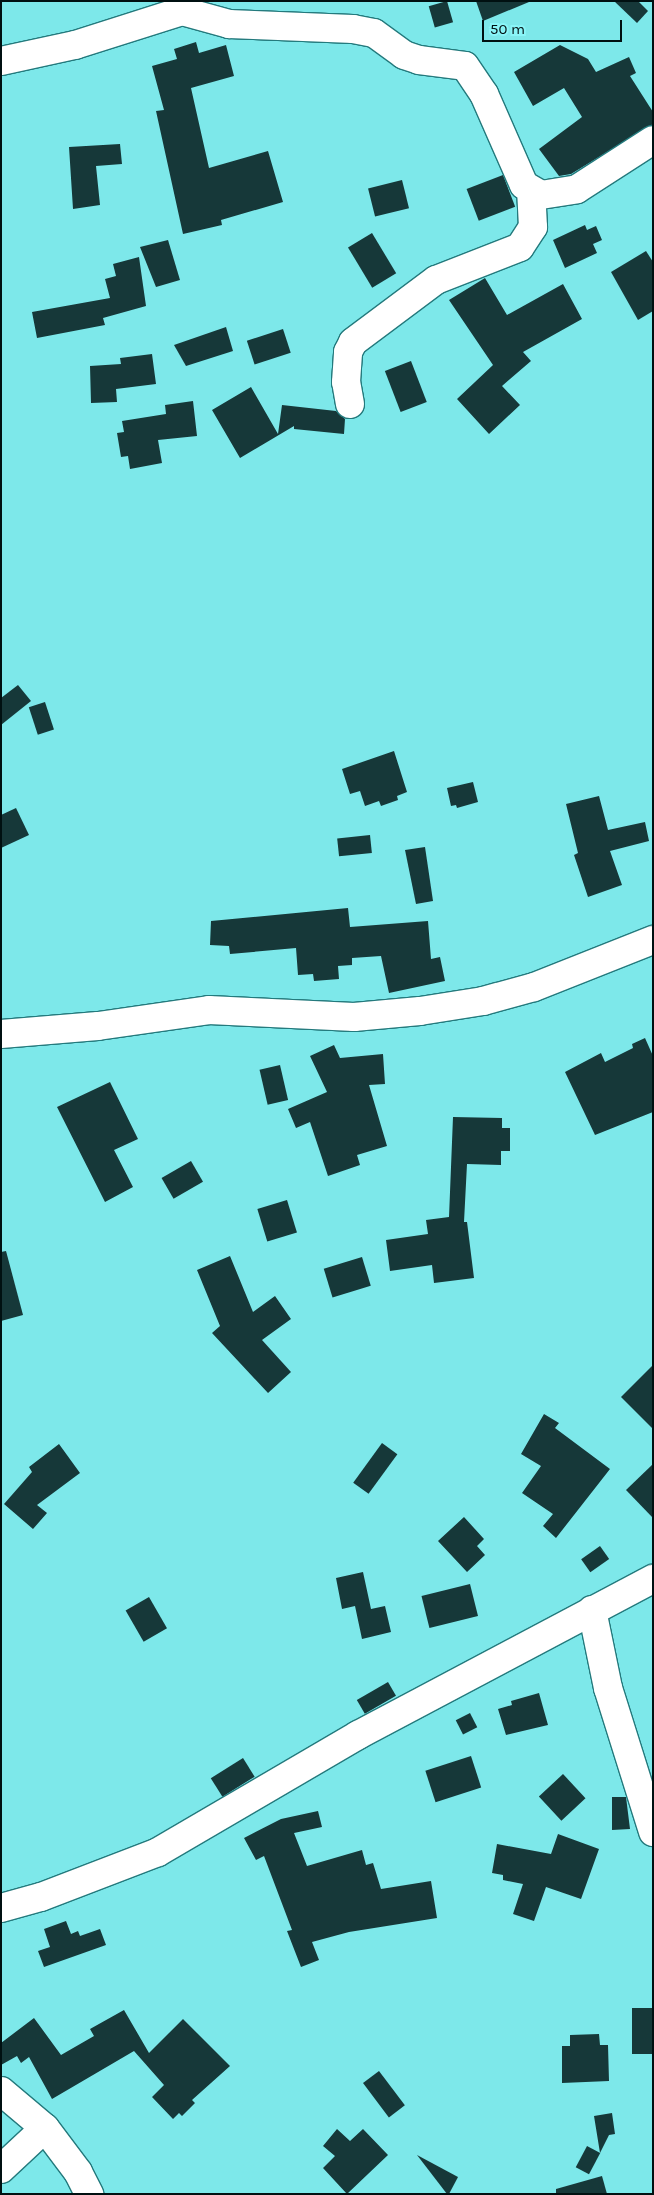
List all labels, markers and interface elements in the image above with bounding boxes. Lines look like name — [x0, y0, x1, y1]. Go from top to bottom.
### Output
scale bar — [484, 10, 624, 42]
text: 50 m — [490, 20, 525, 38]

